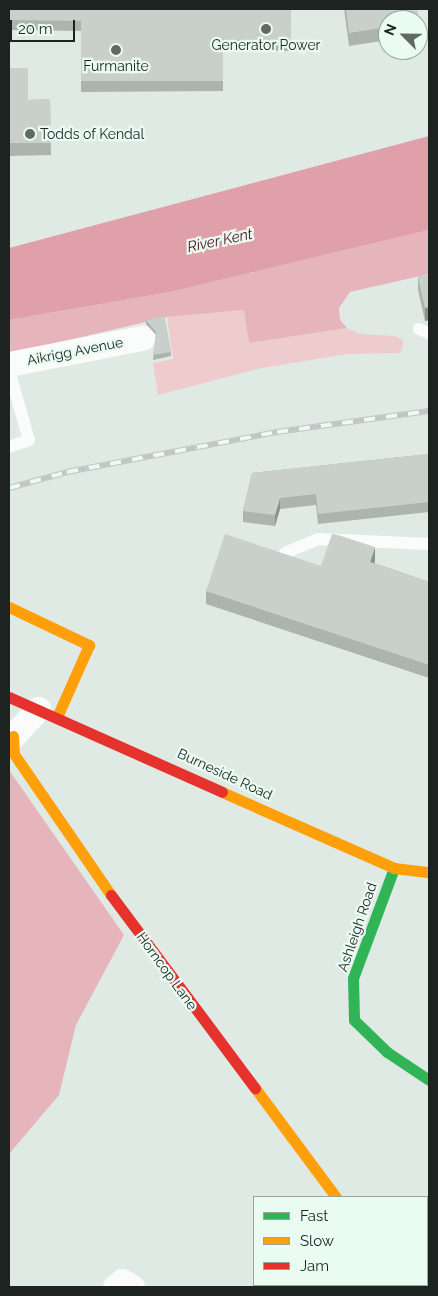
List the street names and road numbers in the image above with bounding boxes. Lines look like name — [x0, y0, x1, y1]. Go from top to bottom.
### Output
street label: Aikrigg Avenue — [25, 333, 125, 369]
street label: Burneside Road — [175, 745, 275, 803]
street label: Ashleigh Road — [334, 880, 380, 974]
street label: Horncop Lane — [133, 929, 201, 1013]

